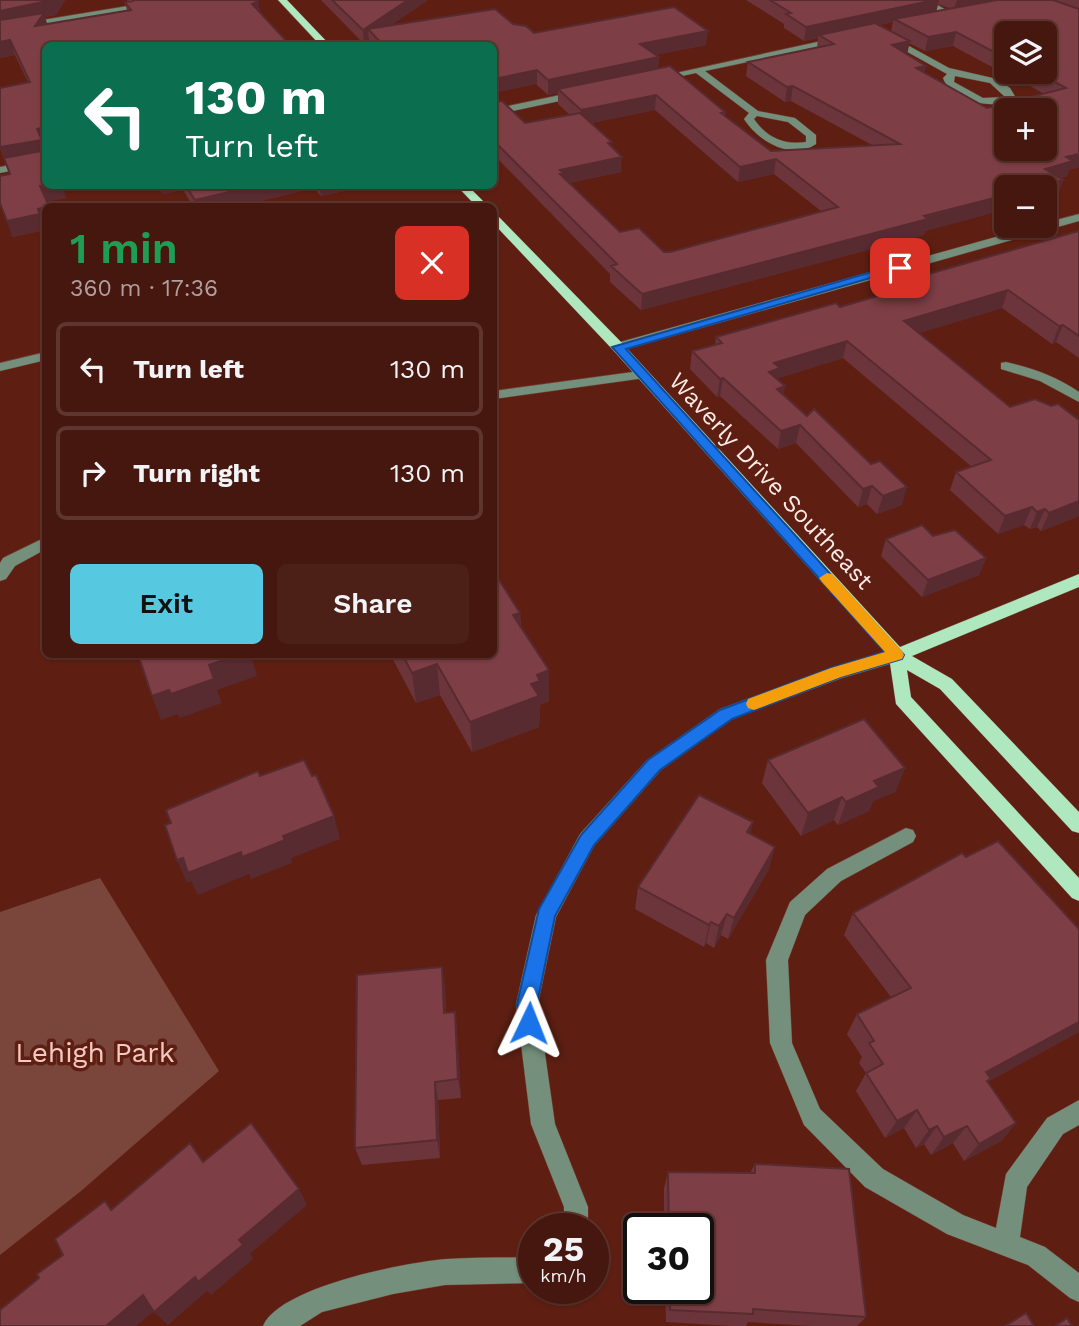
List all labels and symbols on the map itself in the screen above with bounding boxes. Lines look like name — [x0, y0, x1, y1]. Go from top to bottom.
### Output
pin — [870, 238, 930, 298]
street label: Waverly Drive Southeast — [663, 367, 879, 595]
position arrow — [492, 986, 566, 1060]
park label: Lehigh Park — [15, 1036, 175, 1069]
speed limit sign: 30 — [623, 1213, 714, 1304]

